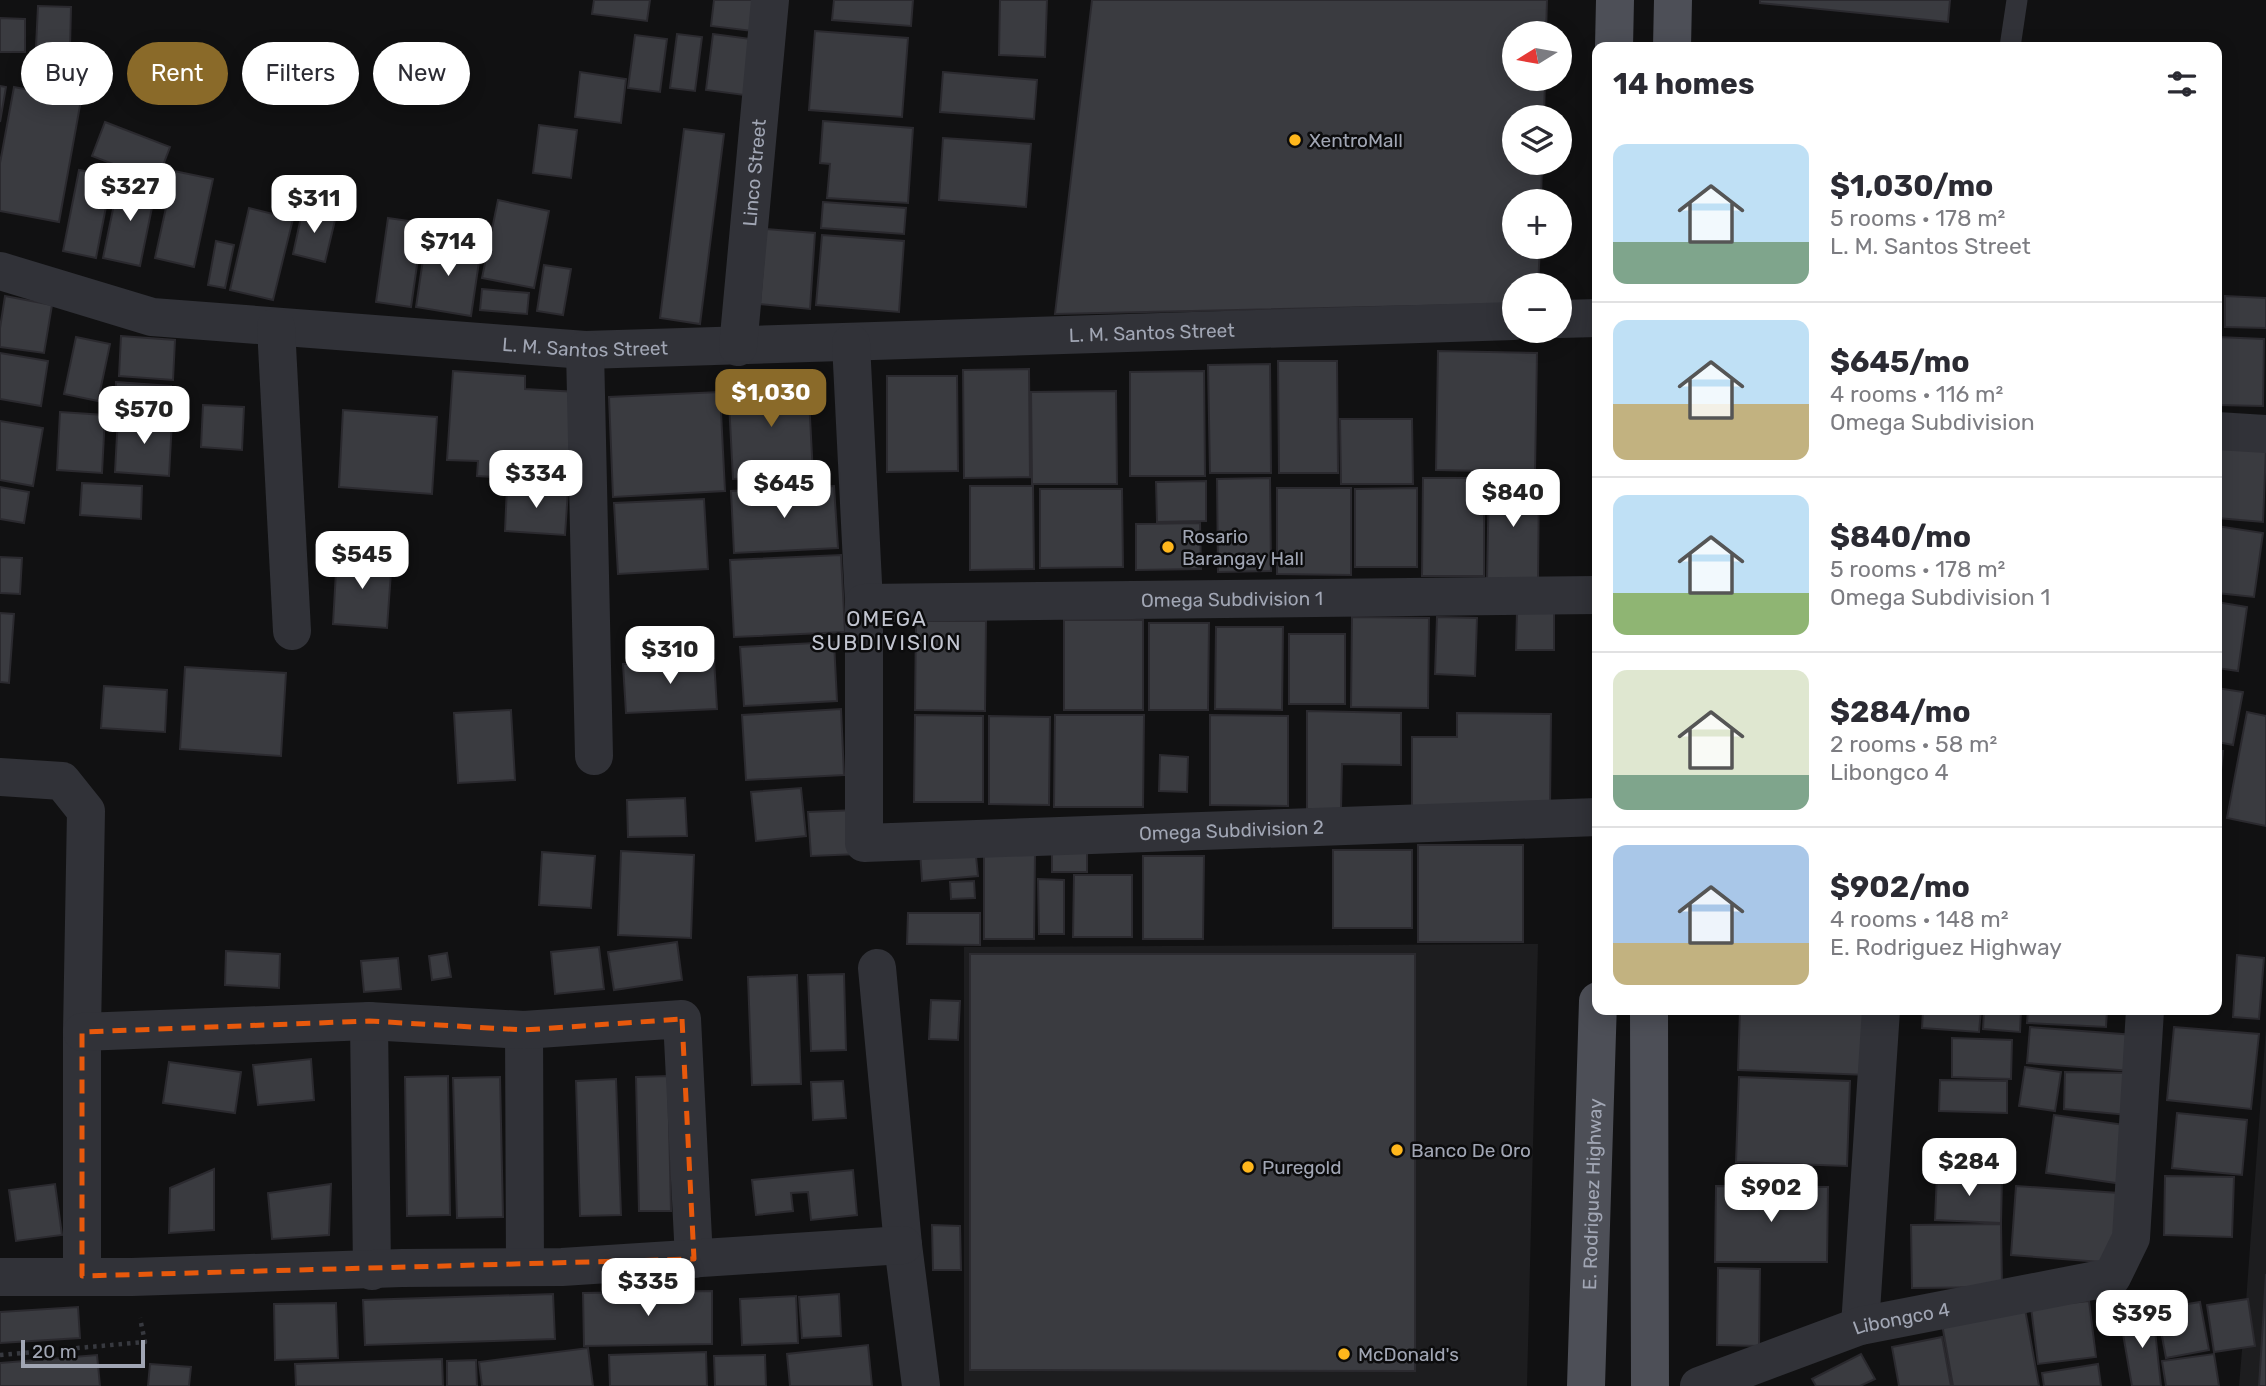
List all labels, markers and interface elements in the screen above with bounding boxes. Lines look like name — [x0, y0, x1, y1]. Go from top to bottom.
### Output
north arrow — [1502, 21, 1572, 91]
map controls — [1502, 21, 1572, 343]
chip: Buy — [21, 42, 113, 105]
chip: Rent — [127, 42, 228, 105]
chip: Filters — [242, 42, 359, 105]
chip: New — [373, 42, 470, 105]
icon: filters — [2163, 65, 2201, 103]
text: 14 homes — [1613, 66, 1755, 102]
button: layers — [1502, 105, 1572, 175]
street label: Linco Street — [738, 117, 771, 228]
place label: XentroMall — [1309, 129, 1403, 152]
marker: XentroMall — [1287, 132, 1303, 148]
pin: $327 — [89, 164, 171, 223]
text: $1,030/mo — [1830, 168, 1993, 204]
text: $327 — [101, 172, 159, 200]
icon: home — [1669, 172, 1753, 256]
pin: $311 — [273, 176, 355, 235]
text: $311 — [287, 184, 341, 212]
button: + — [1502, 189, 1572, 259]
text: 5 rooms · 178 m² — [1830, 204, 2005, 232]
pin: $714 — [407, 218, 489, 278]
text: $714 — [420, 227, 476, 255]
text: L. M. Santos Street — [1830, 232, 2031, 260]
button: − — [1502, 273, 1572, 343]
street label: L. M. Santos Street — [1068, 319, 1236, 347]
street label: L. M. Santos Street — [501, 333, 669, 362]
text: $645/mo — [1830, 344, 1970, 380]
icon: home — [1669, 348, 1753, 432]
pin: $1,030 — [714, 370, 828, 429]
text: $1,030 — [731, 378, 811, 406]
text: 4 rooms · 116 m² — [1830, 380, 2003, 408]
pin: $570 — [103, 386, 185, 446]
text: $570 — [114, 395, 174, 423]
text: Omega Subdivision — [1830, 408, 2035, 436]
pin: $334 — [495, 450, 577, 510]
text: $334 — [505, 459, 567, 487]
pin: $645 — [743, 461, 825, 520]
text: $645 — [754, 469, 814, 497]
pin: $840 — [1472, 470, 1554, 529]
text: $840 — [1482, 478, 1544, 506]
text: $840/mo — [1830, 519, 1971, 555]
icon: home — [1669, 523, 1753, 607]
place label: Rosario Barangay Hall — [1182, 525, 1304, 570]
pin: $545 — [321, 532, 403, 591]
marker: Rosario Barangay Hall — [1160, 539, 1176, 555]
text: $545 — [332, 540, 392, 568]
text: 5 rooms · 178 m² — [1830, 555, 2005, 583]
text: Omega Subdivision 1 — [1830, 583, 2050, 611]
street label: Omega Subdivision 1 — [1141, 587, 1323, 612]
district label: OMEGA SUBDIVISION — [811, 606, 963, 655]
pin: $310 — [629, 626, 711, 686]
text: $310 — [641, 635, 699, 663]
text: $284/mo — [1830, 694, 1971, 730]
icon: home — [1669, 698, 1753, 782]
text: 2 rooms · 58 m² — [1830, 730, 1997, 758]
text: Libongco 4 — [1830, 758, 1949, 786]
street label: Omega Subdivision 2 — [1139, 816, 1324, 845]
text: $902/mo — [1830, 869, 1970, 905]
icon: home — [1669, 873, 1753, 957]
text: 4 rooms · 148 m² — [1830, 905, 2009, 933]
text: E. Rodriguez Highway — [1830, 933, 2062, 961]
street label: E. Rodriguez Highway — [1578, 1098, 1607, 1290]
pin: $284 — [1928, 1138, 2010, 1198]
place label: Banco De Oro — [1411, 1139, 1531, 1162]
marker: Banco De Oro — [1389, 1142, 1405, 1158]
text: $284 — [1938, 1147, 2000, 1175]
place label: Puregold — [1262, 1156, 1341, 1179]
marker: Puregold — [1240, 1159, 1256, 1175]
pin: $902 — [1730, 1164, 1812, 1224]
text: $902 — [1741, 1173, 1801, 1201]
pin: $335 — [607, 1258, 689, 1318]
text: $335 — [618, 1267, 678, 1295]
pin: $395 — [2101, 1290, 2183, 1350]
street label: Libongco 4 — [1850, 1298, 1952, 1340]
text: $395 — [2112, 1299, 2172, 1327]
scale bar — [21, 1337, 145, 1369]
text: 20 m — [32, 1340, 77, 1363]
place label: McDonald's — [1358, 1343, 1459, 1366]
marker: McDonald's — [1336, 1346, 1352, 1362]

